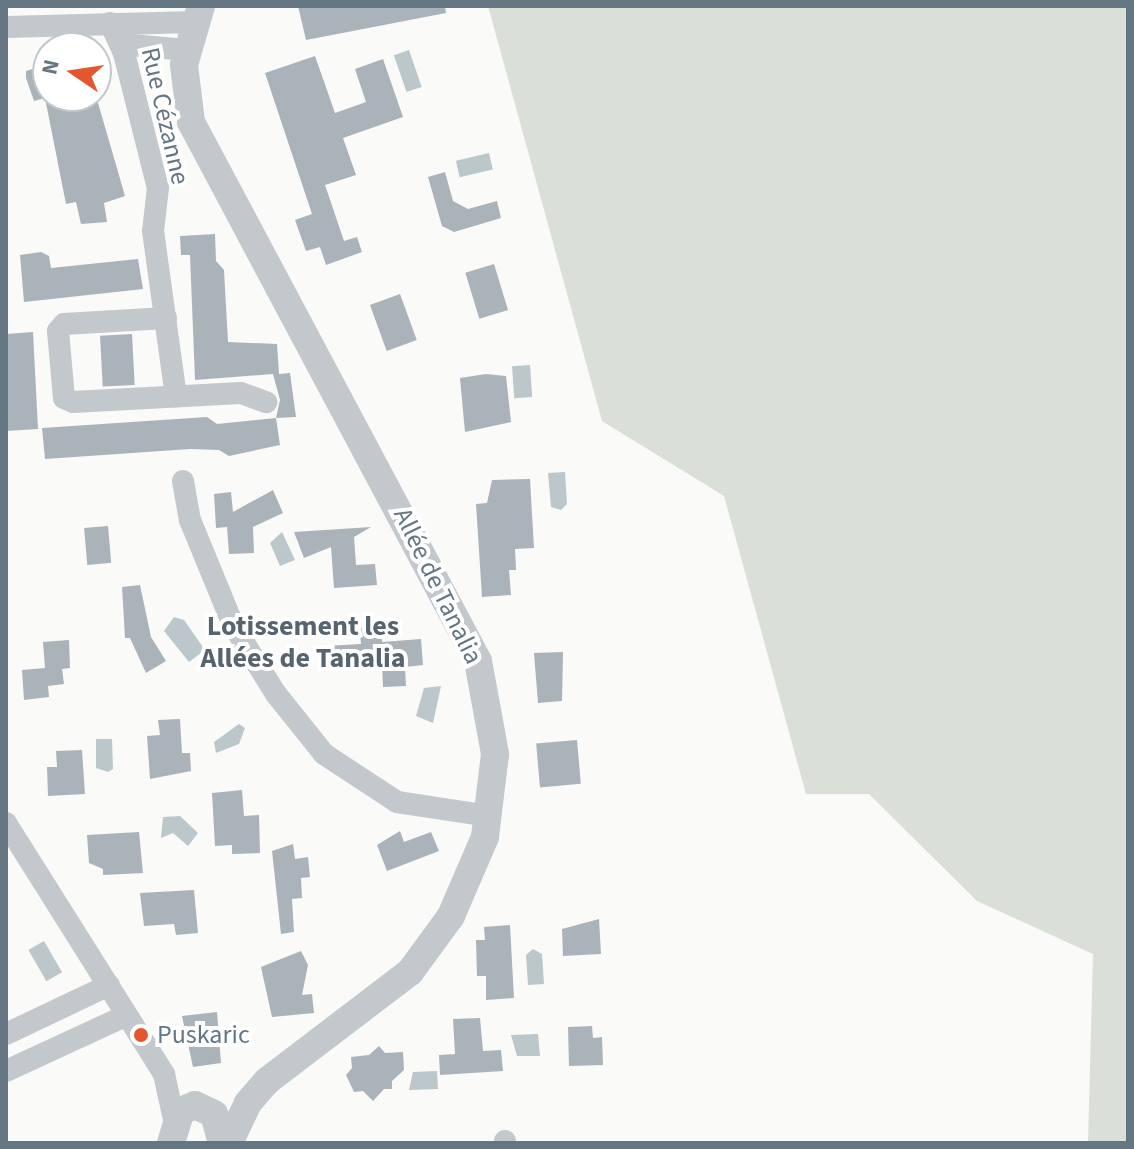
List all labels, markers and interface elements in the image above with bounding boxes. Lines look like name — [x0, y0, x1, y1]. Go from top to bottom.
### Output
north arrow — [32, 32, 112, 112]
street label: Rue Cézanne — [134, 44, 196, 188]
text: N — [33, 56, 68, 78]
street label: Allée de Tanalia — [387, 503, 489, 669]
district label: Lotissement les Allées de Tanalia — [200, 609, 406, 675]
place label: Puskaric — [157, 1019, 250, 1051]
marker: Puskaric — [132, 1026, 150, 1044]

